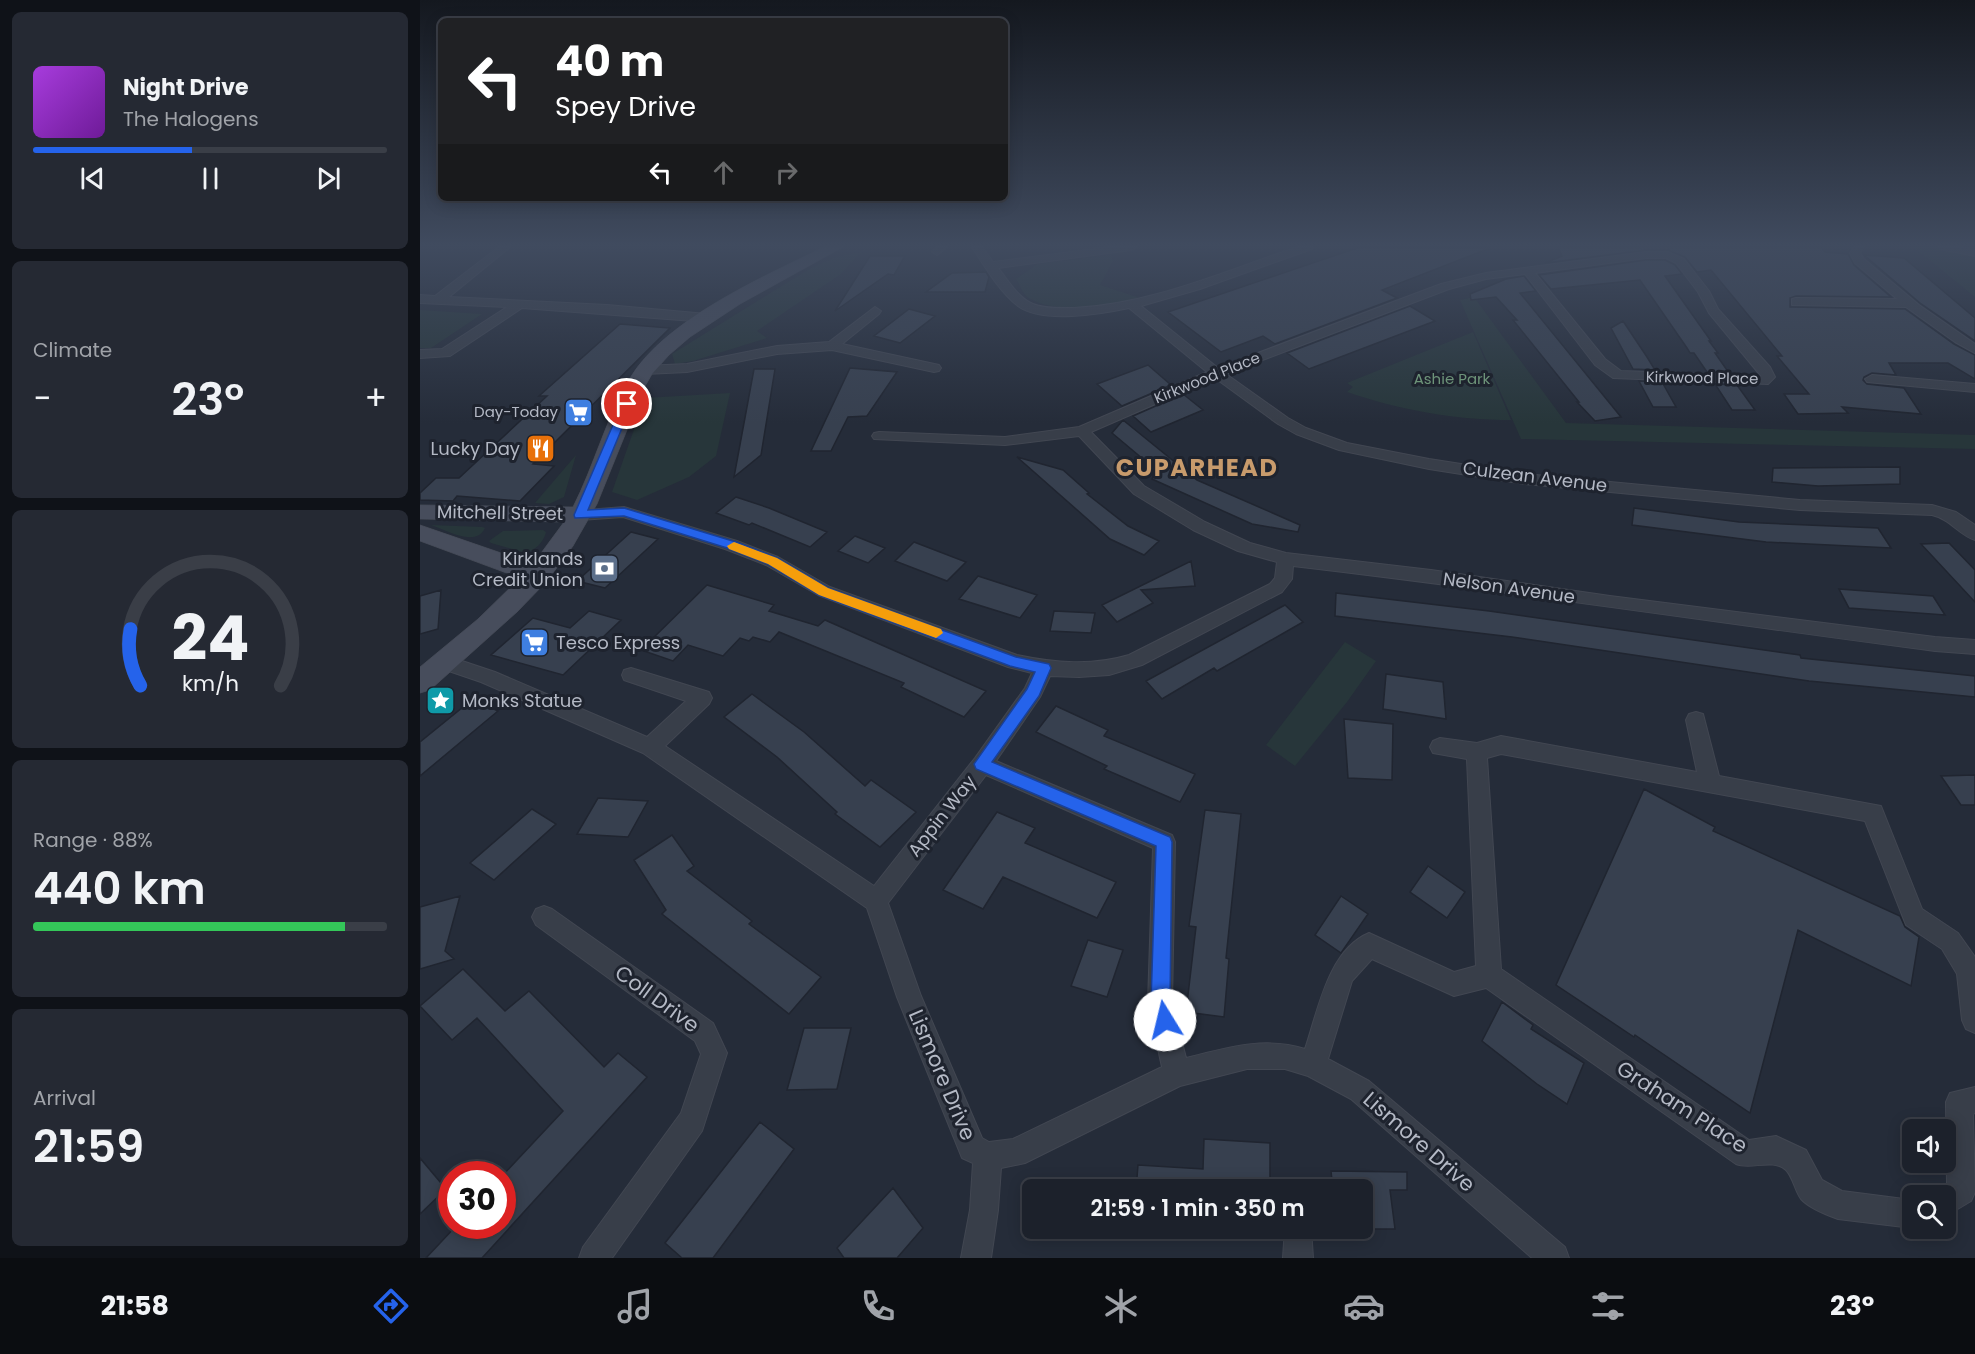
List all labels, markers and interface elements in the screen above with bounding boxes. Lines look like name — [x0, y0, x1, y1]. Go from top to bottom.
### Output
text: 40 m — [555, 32, 664, 91]
icon: left — [456, 42, 534, 120]
text: Night Drive — [123, 72, 249, 103]
text: Spey Drive — [555, 88, 696, 125]
text: The Halogens — [123, 105, 259, 133]
icon: left — [644, 156, 677, 189]
icon: ahead — [707, 156, 740, 189]
icon: right — [770, 156, 803, 189]
icon: previous — [76, 162, 109, 195]
icon: pause — [194, 162, 227, 195]
icon: next — [312, 162, 345, 195]
text: Climate — [33, 336, 112, 364]
street label: Kirkwood Place — [1151, 347, 1263, 408]
street label: Kirkwood Place — [1646, 366, 1758, 389]
text: 23° — [171, 368, 244, 431]
park label: Ashie Park — [1414, 368, 1491, 389]
text: − — [33, 375, 51, 422]
text: + — [364, 375, 387, 422]
pin — [601, 378, 652, 429]
icon: arrive — [610, 387, 643, 420]
supermarket icon: Day-Today — [563, 396, 595, 428]
place label: Day-Today — [474, 401, 559, 422]
restaurant icon: Lucky Day — [525, 433, 557, 465]
place label: Lucky Day — [431, 436, 520, 461]
district label: CUPARHEAD — [1116, 451, 1278, 484]
street label: Culzean Avenue — [1461, 455, 1609, 498]
street label: Mitchell Street — [437, 499, 563, 526]
place label: Kirklands Credit Union — [472, 546, 583, 592]
bank icon: Kirklands Credit Union — [588, 553, 620, 585]
street label: Nelson Avenue — [1441, 566, 1577, 609]
text: 24 — [171, 594, 249, 682]
supermarket icon: Tesco Express — [519, 627, 551, 659]
place label: Tesco Express — [556, 630, 680, 655]
text: km/h — [181, 668, 239, 699]
place icon: Monks Statue — [425, 685, 457, 717]
place label: Monks Statue — [462, 688, 583, 713]
street label: Appin Way — [902, 770, 981, 862]
text: Range · 88% — [33, 826, 153, 854]
text: 440 km — [33, 857, 206, 920]
street label: Coll Drive — [609, 958, 706, 1039]
position arrow — [1133, 988, 1197, 1052]
street label: Lismore Drive — [902, 1005, 983, 1145]
street label: Graham Place — [1611, 1053, 1753, 1160]
text: Arrival — [33, 1084, 96, 1112]
street label: Lismore Drive — [1357, 1085, 1481, 1198]
text: 21:59 — [33, 1115, 144, 1178]
map controls — [1902, 1119, 1956, 1239]
button: sound — [1902, 1119, 1956, 1173]
speed limit sign: 30 — [438, 1161, 516, 1239]
button: search — [1902, 1185, 1956, 1239]
text: 21:59 · 1 min · 350 m — [1091, 1193, 1304, 1224]
icon: directions — [370, 1285, 412, 1327]
icon: music — [614, 1285, 656, 1327]
icon: phone — [857, 1285, 899, 1327]
icon: climate — [1100, 1285, 1142, 1327]
icon: car — [1343, 1285, 1385, 1327]
icon: filters — [1587, 1285, 1629, 1327]
text: 21:58 — [101, 1287, 169, 1324]
text: 23° — [1830, 1287, 1874, 1324]

